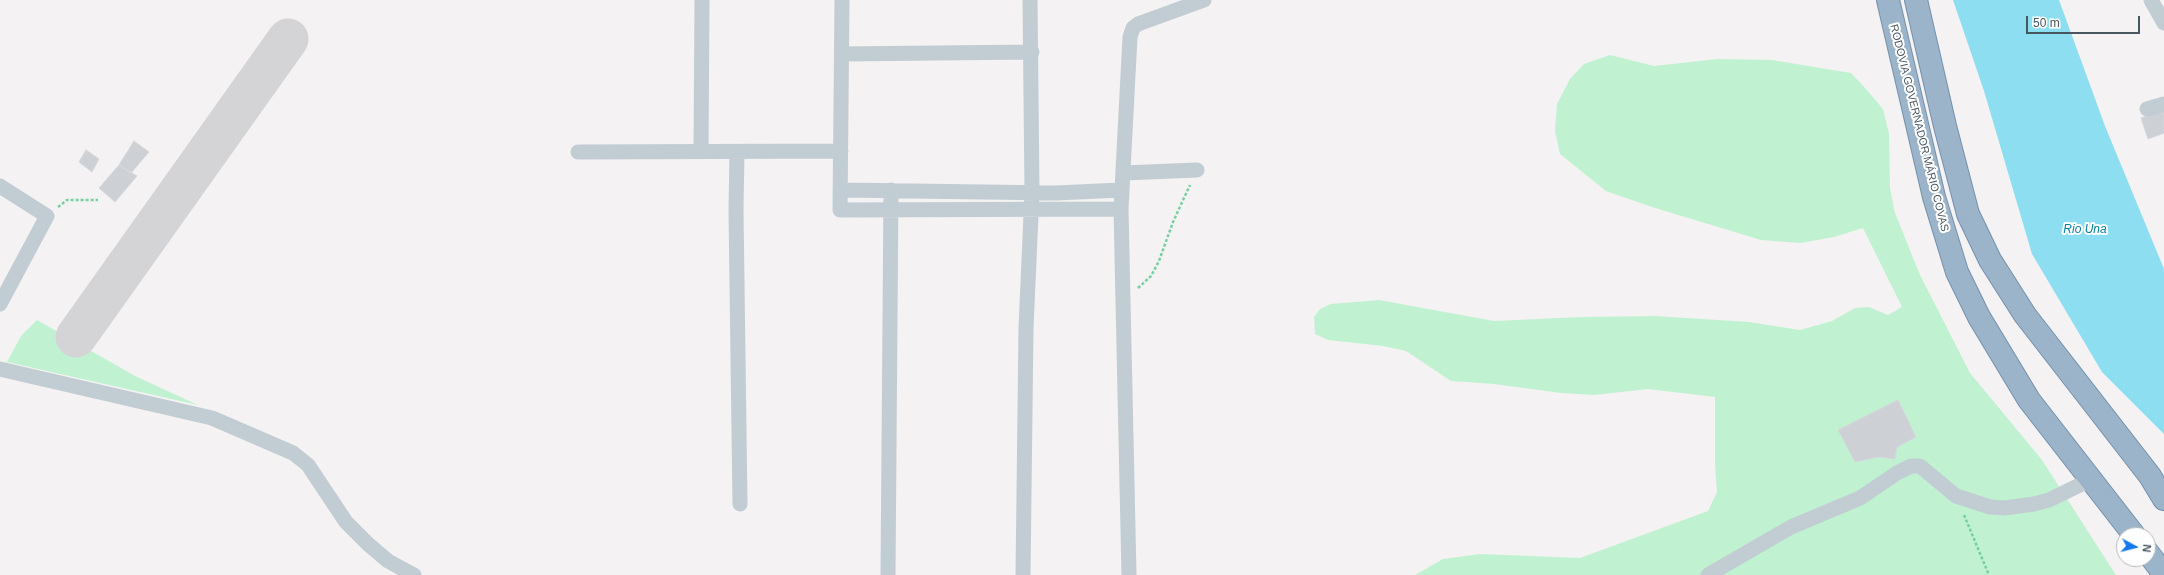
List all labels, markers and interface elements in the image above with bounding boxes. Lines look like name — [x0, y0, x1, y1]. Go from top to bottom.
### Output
scale bar — [2028, 8, 2142, 34]
text: 50 m — [2033, 16, 2060, 30]
street label: RODOVIA GOVERNADOR MÁRIO COVAS — [1887, 23, 1951, 233]
water label: Rio Una — [2063, 223, 2107, 237]
north arrow — [2116, 527, 2156, 567]
text: N — [2140, 544, 2153, 553]

